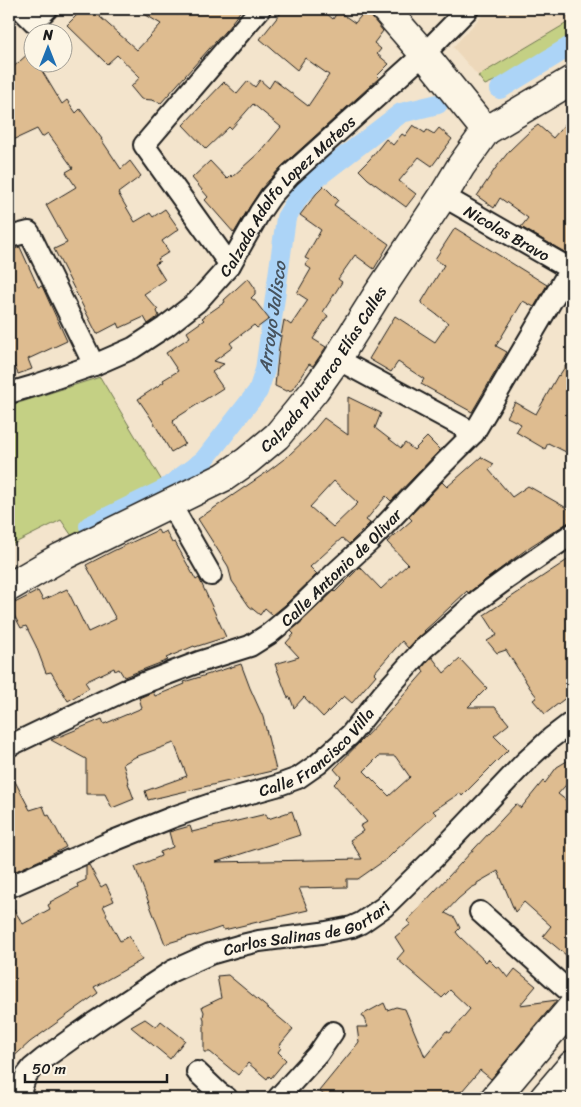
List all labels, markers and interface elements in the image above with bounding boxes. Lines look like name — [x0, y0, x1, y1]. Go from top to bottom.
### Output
north arrow — [22, 22, 72, 72]
text: N — [42, 23, 53, 48]
street label: Calzada Adolfo Lopez Mateos — [211, 107, 363, 284]
street label: Nicolas Bravo — [459, 197, 556, 269]
water label: Arroyo Jalisco — [249, 257, 296, 376]
street label: Calzada Plutarco Elías Calles — [253, 279, 394, 460]
street label: Calle Antonio de Olivar — [273, 500, 410, 634]
street label: Calle Francisco Villa — [255, 701, 382, 805]
street label: Carlos Salinas de Gortari — [220, 893, 398, 964]
scale bar — [25, 1052, 168, 1084]
text: 50 m — [32, 1056, 67, 1082]

